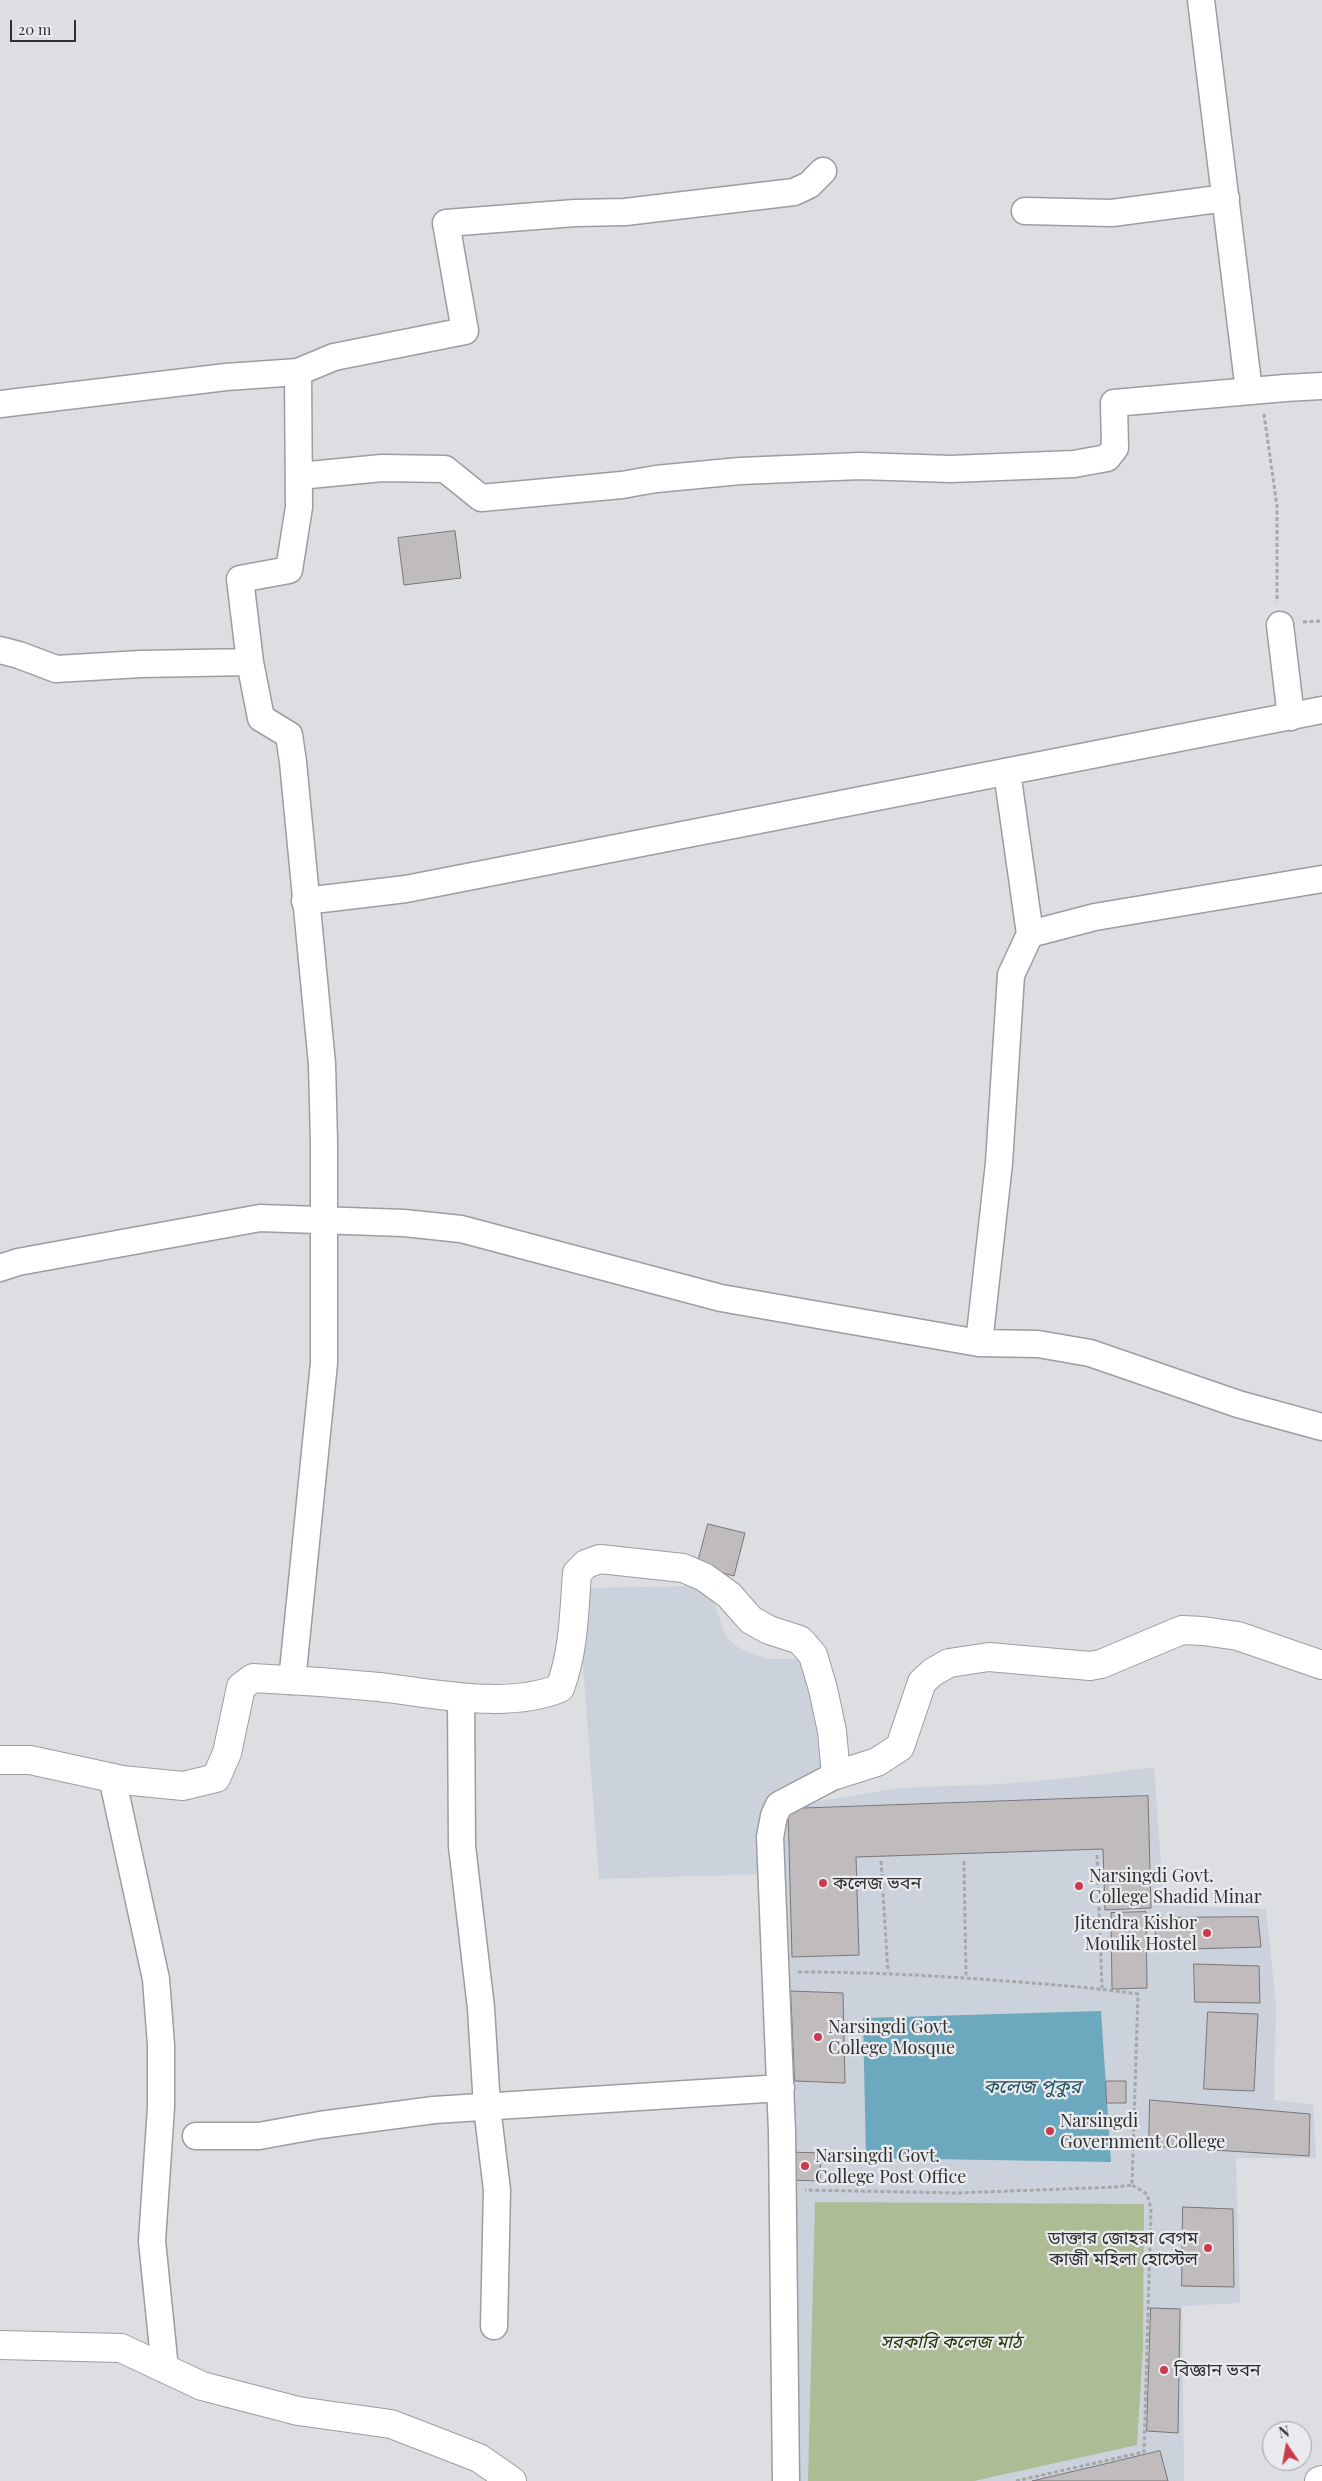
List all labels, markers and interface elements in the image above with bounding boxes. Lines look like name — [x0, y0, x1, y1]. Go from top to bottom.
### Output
scale bar — [12, 10, 79, 42]
text: 20 m — [18, 19, 51, 39]
place label: Narsingdi Govt. College Shadid Minar — [1089, 1865, 1262, 1908]
place label: কলেজ ভবন — [833, 1872, 921, 1894]
marker: কলেজ ভবন — [817, 1877, 829, 1889]
marker: Narsingdi Govt. College Shadid Minar — [1073, 1880, 1085, 1892]
place label: Jitendra Kishor Moulik Hostel — [1074, 1912, 1197, 1955]
marker: Jitendra Kishor Moulik Hostel — [1201, 1927, 1213, 1939]
place label: Narsingdi Govt. College Mosque — [828, 2016, 955, 2058]
marker: Narsingdi Govt. College Mosque — [812, 2031, 824, 2043]
water label: কলেজ পুকুর — [983, 2076, 1081, 2098]
place label: Narsingdi Government College — [1060, 2110, 1225, 2152]
marker: Narsingdi Government College — [1044, 2125, 1056, 2137]
place label: Narsingdi Govt. College Post Office — [815, 2145, 966, 2188]
marker: Narsingdi Govt. College Post Office — [799, 2160, 811, 2172]
place label: ডাক্তার জোহরা বেগম কাজী মহিলা হোস্টেল — [1048, 2227, 1198, 2270]
marker: ডাক্তার জোহরা বেগম কাজী মহিলা হোস্টেল — [1202, 2242, 1214, 2254]
park label: সরকারি কলেজ মাঠ — [880, 2331, 1022, 2353]
place label: বিজ্ঞান ভবন — [1174, 2359, 1261, 2381]
marker: বিজ্ঞান ভবন — [1158, 2364, 1170, 2376]
north arrow — [1262, 2421, 1312, 2471]
text: N — [1277, 2421, 1291, 2442]

